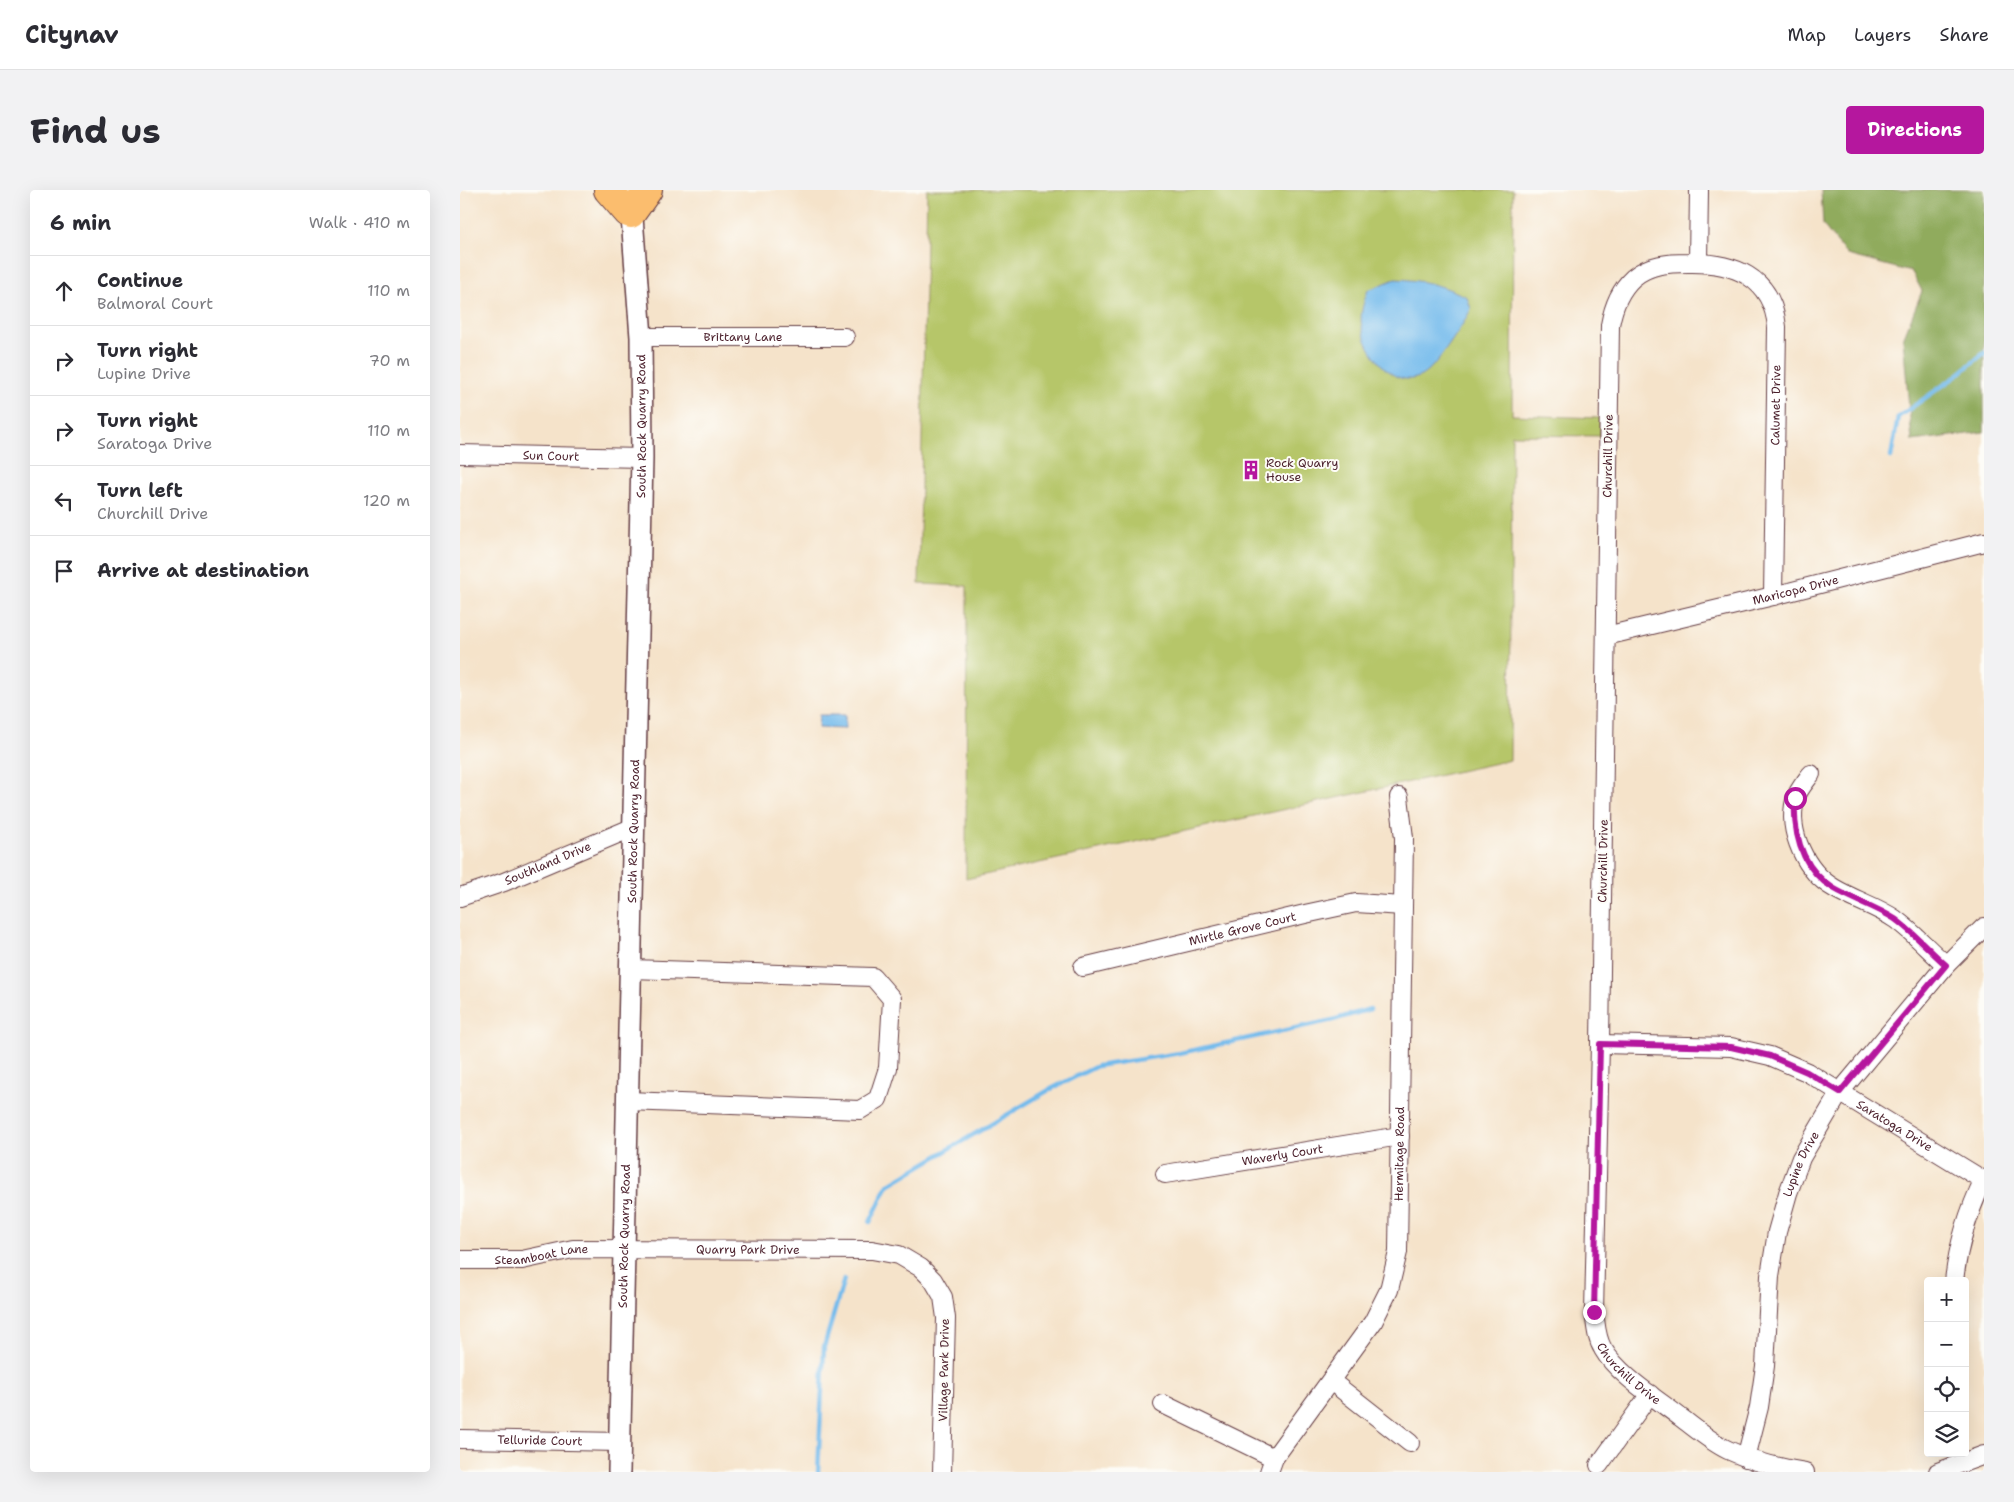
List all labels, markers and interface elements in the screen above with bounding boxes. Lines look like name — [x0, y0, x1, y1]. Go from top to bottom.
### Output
text: Citynav — [25, 19, 119, 51]
text: Map — [1788, 23, 1826, 47]
text: Layers — [1854, 23, 1911, 47]
text: Share — [1939, 23, 1989, 47]
button: Directions — [1846, 106, 1984, 154]
text: Find us — [30, 107, 161, 154]
text: 6 min — [50, 209, 111, 237]
text: Walk · 410 m — [309, 212, 410, 233]
text: Continue — [97, 268, 183, 293]
icon: ahead — [50, 277, 78, 305]
text: 110 m — [367, 280, 410, 301]
text: Balmoral Court — [97, 293, 213, 314]
street label: Brittany Lane — [703, 329, 783, 345]
text: Turn right — [97, 338, 198, 363]
icon: right — [50, 347, 78, 375]
text: 70 m — [369, 350, 410, 371]
street label: South Rock Quarry Road — [633, 354, 650, 498]
text: Lupine Drive — [97, 363, 191, 384]
street label: Calumet Drive — [1767, 364, 1784, 445]
text: Turn right — [97, 408, 198, 433]
street label: Churchill Drive — [1599, 414, 1617, 498]
icon: right — [50, 417, 78, 445]
text: 110 m — [367, 420, 410, 441]
text: Saratoga Drive — [97, 433, 212, 454]
street label: Sun Court — [523, 447, 579, 465]
place label: Rock Quarry House — [1266, 455, 1338, 485]
building icon: Rock Quarry House — [1240, 459, 1262, 481]
text: Turn left — [97, 478, 183, 503]
icon: left — [50, 487, 78, 515]
text: 120 m — [363, 490, 410, 511]
text: Churchill Drive — [97, 503, 208, 524]
icon: arrive — [50, 557, 78, 585]
text: Arrive at destination — [97, 558, 309, 583]
street label: Maricopa Drive — [1751, 571, 1840, 609]
street label: South Rock Quarry Road — [624, 759, 643, 903]
route start — [1784, 787, 1807, 810]
street label: Churchill Drive — [1594, 819, 1612, 903]
street label: Southland Drive — [502, 838, 594, 889]
street label: Mirtle Grove Court — [1187, 908, 1298, 949]
street label: Saratoga Drive — [1853, 1096, 1936, 1155]
street label: Hermitage Road — [1391, 1106, 1408, 1201]
street label: Lupine Drive — [1779, 1128, 1823, 1199]
street label: Waverly Court — [1241, 1141, 1324, 1169]
street label: South Rock Quarry Road — [615, 1164, 634, 1308]
street label: Steamboat Lane — [495, 1241, 589, 1268]
street label: Quarry Park Drive — [696, 1241, 800, 1258]
map controls — [1924, 1277, 1969, 1457]
button: + — [1924, 1277, 1969, 1322]
route end — [1583, 1301, 1606, 1324]
street label: Village Park Drive — [935, 1318, 953, 1422]
button: − — [1924, 1322, 1969, 1367]
street label: Churchill Drive — [1593, 1340, 1664, 1408]
button: locate — [1924, 1367, 1969, 1412]
button: layers — [1924, 1412, 1969, 1457]
street label: Telluride Court — [497, 1432, 583, 1449]

